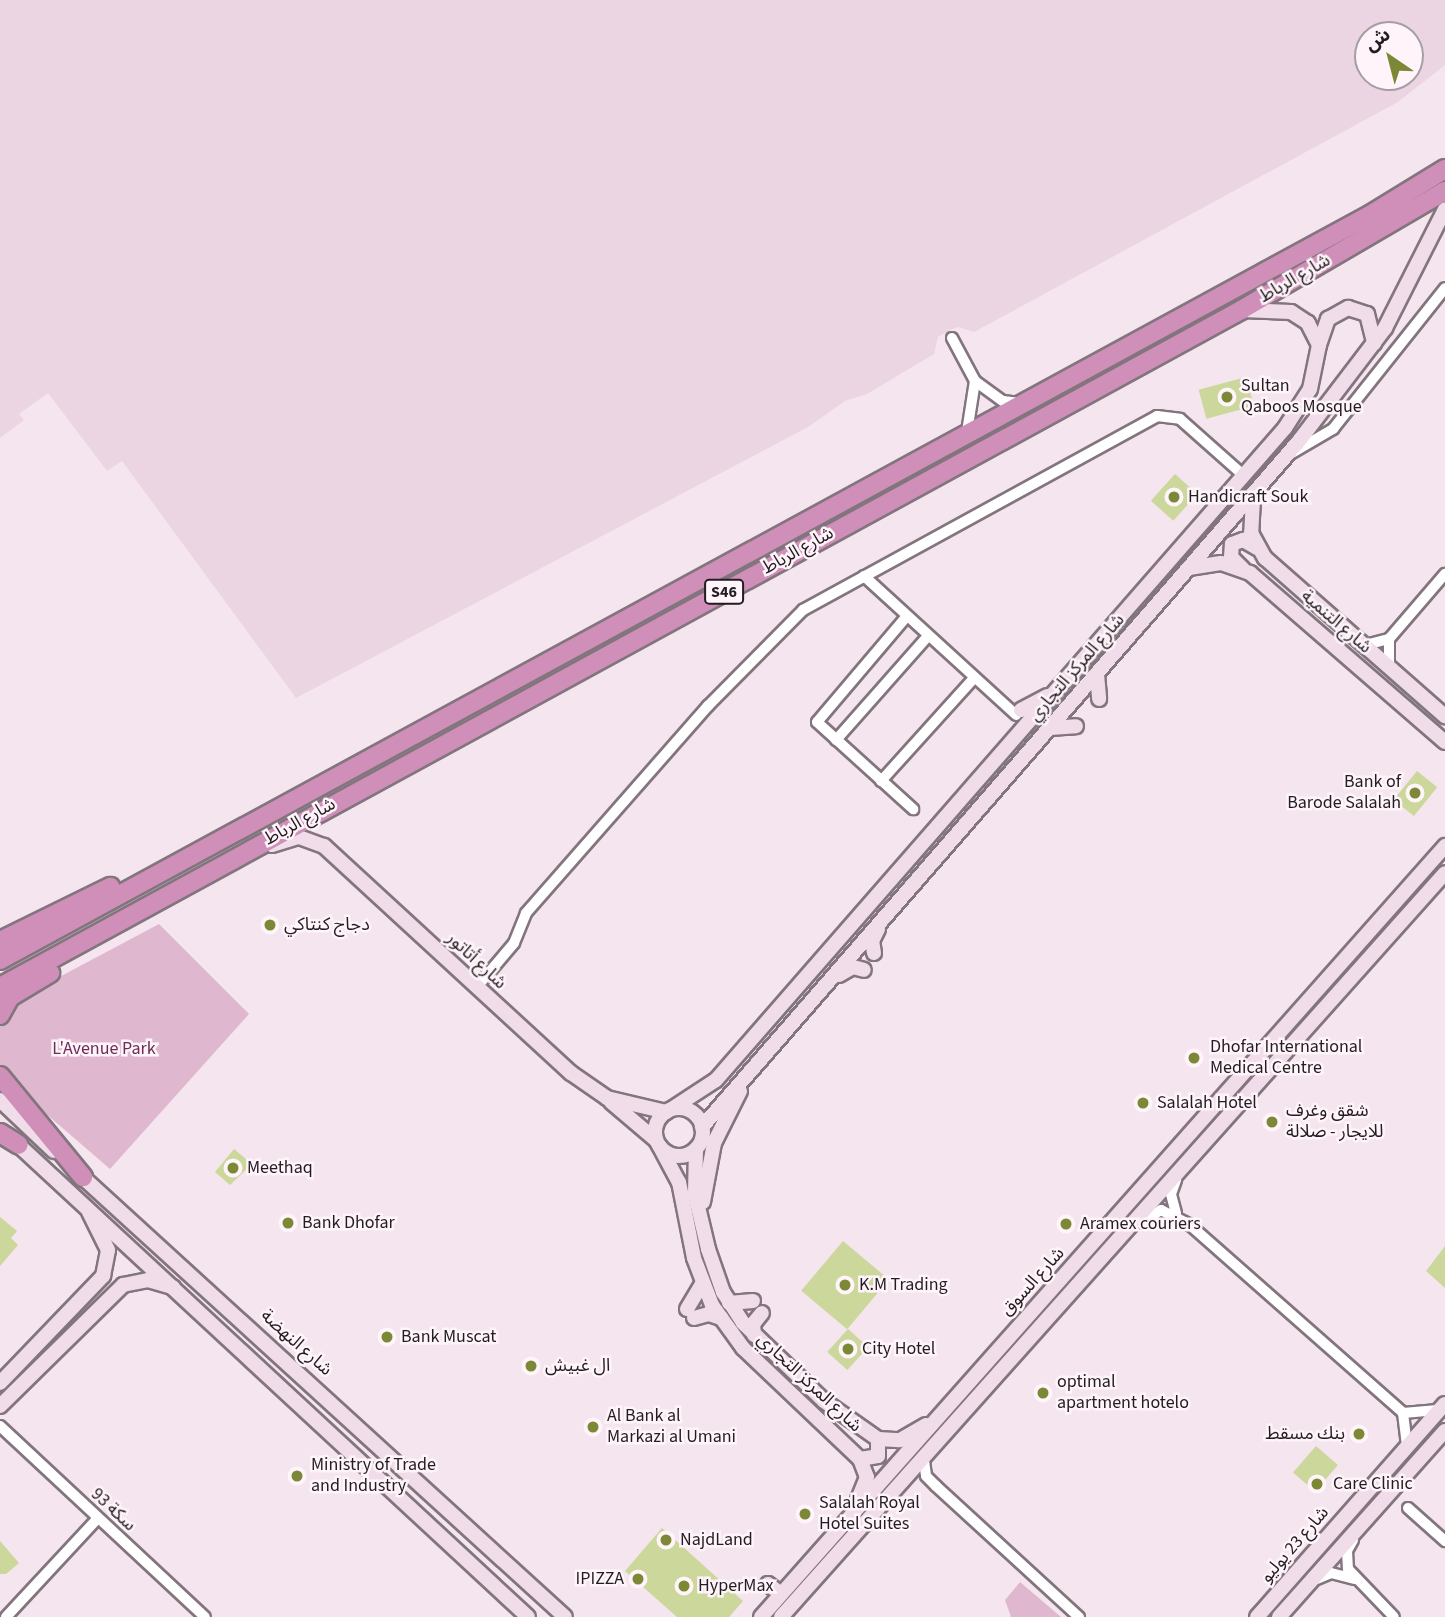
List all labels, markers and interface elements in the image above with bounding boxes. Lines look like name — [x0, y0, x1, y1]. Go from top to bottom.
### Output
north arrow — [1354, 21, 1424, 91]
text: ش — [1359, 22, 1396, 59]
street label: شارع الرباط — [1256, 250, 1334, 308]
place label: Sultan Qaboos Mosque — [1241, 376, 1362, 418]
marker: Sultan Qaboos Mosque — [1219, 389, 1235, 405]
place label: Handicraft Souk — [1188, 486, 1309, 508]
marker: Handicraft Souk — [1166, 489, 1182, 505]
street label: شارع الرباط — [758, 523, 838, 579]
road number: S46 — [703, 580, 745, 604]
street label: شارع التنمية — [1296, 586, 1376, 658]
street label: شارع المركز التجاري — [1024, 610, 1130, 726]
place label: Bank of Barode Salalah — [1287, 772, 1401, 814]
marker: Bank of Barode Salalah — [1407, 785, 1423, 801]
street label: شارع الرباط — [260, 794, 340, 850]
place label: دجاج كنتاكي — [284, 914, 370, 936]
marker: دجاج كنتاكي — [262, 917, 278, 933]
street label: شارع أتاتور — [442, 928, 510, 994]
place label: Dhofar International Medical Centre — [1210, 1037, 1362, 1080]
park label: L'Avenue Park — [52, 1038, 156, 1060]
marker: Dhofar International Medical Centre — [1184, 1048, 1204, 1068]
place label: Salalah Hotel — [1157, 1092, 1257, 1114]
marker: Salalah Hotel — [1135, 1095, 1151, 1111]
place label: شقق وغرف للايجار - صلالة — [1286, 1101, 1383, 1144]
marker: شقق وغرف للايجار - صلالة — [1264, 1114, 1280, 1130]
place label: Meethaq — [247, 1157, 313, 1179]
marker: Meethaq — [225, 1160, 241, 1176]
place label: Bank Dhofar — [302, 1212, 395, 1234]
place label: Aramex couriers — [1080, 1213, 1201, 1235]
marker: Bank Dhofar — [280, 1215, 296, 1231]
marker: Aramex couriers — [1058, 1216, 1074, 1232]
street label: شارع السوق — [996, 1243, 1070, 1321]
place label: K.M Trading — [859, 1274, 948, 1296]
marker: K.M Trading — [837, 1277, 853, 1293]
street label: شارع النهضة — [256, 1305, 336, 1381]
place label: Bank Muscat — [401, 1326, 496, 1348]
marker: Bank Muscat — [379, 1329, 395, 1345]
street label: شارع المركز التجاري — [752, 1329, 866, 1437]
place label: City Hotel — [862, 1338, 935, 1360]
marker: City Hotel — [840, 1341, 856, 1357]
place label: ال غبيش — [545, 1355, 610, 1377]
marker: ال غبيش — [523, 1358, 539, 1374]
place label: optimal apartment hotelo — [1057, 1372, 1189, 1414]
marker: optimal apartment hotelo — [1035, 1385, 1051, 1401]
place label: Al Bank al Markazi al Umani — [607, 1406, 736, 1448]
marker: Al Bank al Markazi al Umani — [585, 1419, 601, 1435]
place label: بنك مسقط — [1265, 1423, 1345, 1445]
marker: بنك مسقط — [1351, 1426, 1367, 1442]
place label: Ministry of Trade and Industry — [311, 1455, 436, 1498]
marker: Ministry of Trade and Industry — [289, 1468, 305, 1484]
place label: Care Clinic — [1333, 1473, 1413, 1495]
marker: Care Clinic — [1307, 1474, 1327, 1494]
street label: سكة 93 — [86, 1484, 140, 1536]
place label: Salalah Royal Hotel Suites — [819, 1493, 920, 1536]
street label: شارع 23 يوليو — [1256, 1502, 1334, 1588]
marker: Salalah Royal Hotel Suites — [797, 1506, 813, 1522]
place label: NajdLand — [680, 1529, 753, 1551]
marker: NajdLand — [658, 1532, 674, 1548]
place label: IPIZZA — [576, 1568, 624, 1590]
marker: IPIZZA — [630, 1571, 646, 1587]
place label: HyperMax — [698, 1575, 773, 1597]
marker: HyperMax — [676, 1578, 692, 1594]

